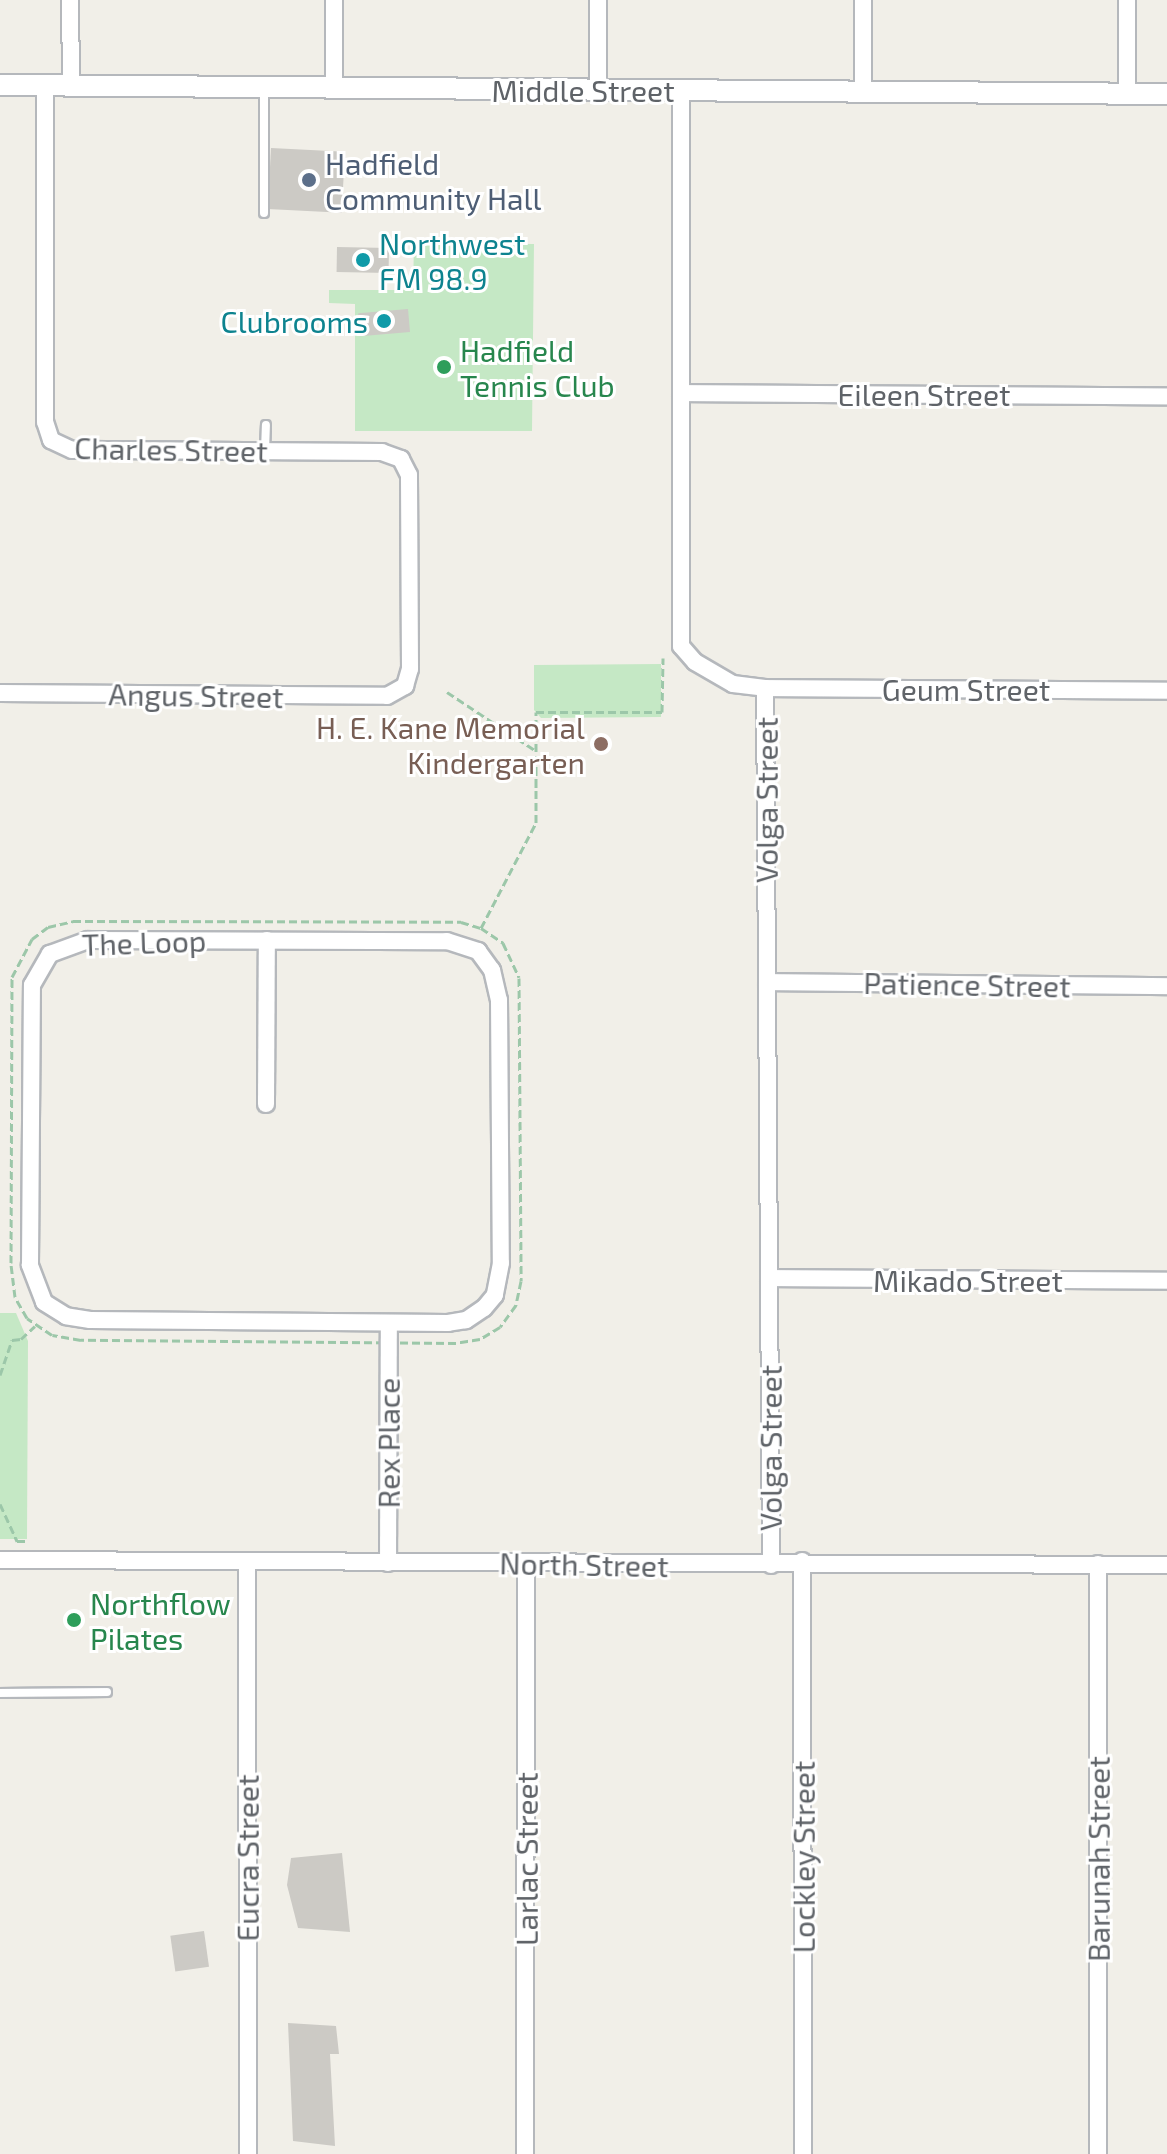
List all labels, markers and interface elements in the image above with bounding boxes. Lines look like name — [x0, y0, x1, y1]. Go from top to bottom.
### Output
street label: Middle Street — [491, 72, 675, 108]
place label: Hadfield Community Hall — [325, 145, 542, 216]
marker: Hadfield Community Hall — [300, 171, 318, 189]
place label: Northwest FM 98.9 — [379, 225, 525, 296]
marker: Northwest FM 98.9 — [354, 251, 372, 269]
place label: Clubrooms — [221, 303, 368, 339]
marker: Clubrooms — [375, 312, 393, 330]
place label: Hadfield Tennis Club — [460, 332, 615, 402]
marker: Hadfield Tennis Club — [435, 358, 453, 376]
street label: Eileen Street — [838, 376, 1010, 412]
street label: Charles Street — [74, 429, 268, 469]
street label: Geum Street — [882, 671, 1050, 707]
street label: Angus Street — [108, 675, 284, 715]
place label: H. E. Kane Memorial Kindergarten — [316, 709, 585, 780]
street label: Volga Street — [748, 717, 784, 883]
marker: H. E. Kane Memorial Kindergarten — [592, 735, 610, 753]
street label: The Loop — [81, 922, 207, 962]
street label: Patience Street — [863, 964, 1071, 1004]
street label: Mikado Street — [873, 1262, 1063, 1298]
street label: Volga Street — [752, 1365, 788, 1531]
street label: Rex Place — [370, 1378, 406, 1508]
street label: North Street — [499, 1545, 669, 1583]
place label: Northflow Pilates — [90, 1585, 231, 1656]
marker: Northflow Pilates — [65, 1611, 83, 1629]
street label: Barunah Street — [1080, 1756, 1116, 1962]
street label: Lockley Street — [785, 1760, 821, 1954]
street label: Larlac Street — [508, 1772, 544, 1946]
street label: Eucra Street — [229, 1774, 265, 1942]

